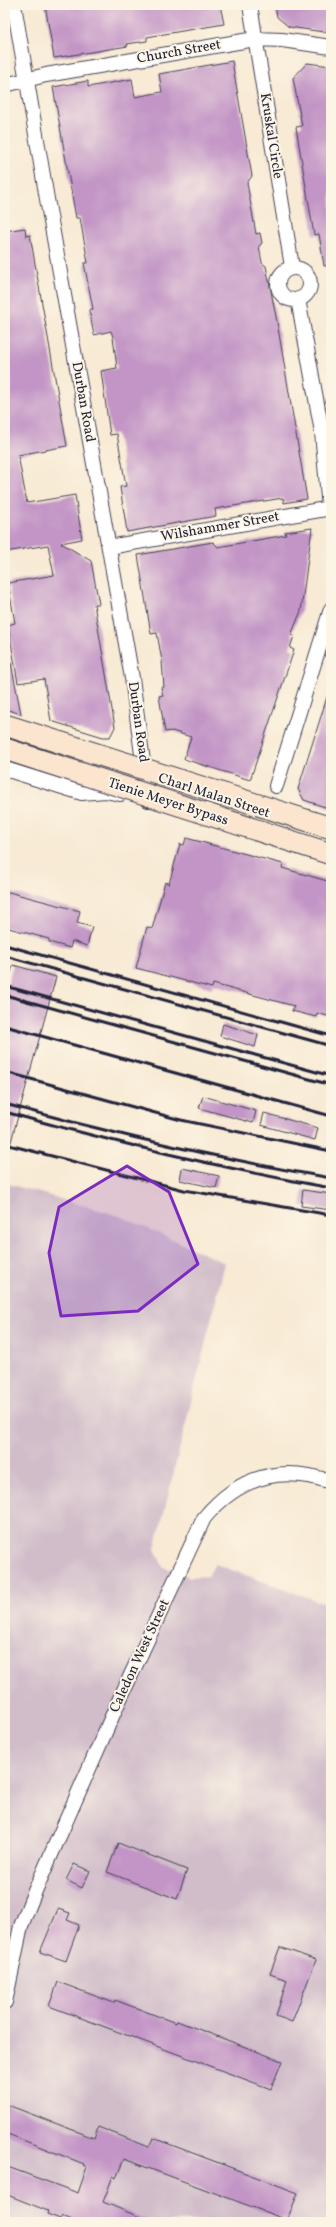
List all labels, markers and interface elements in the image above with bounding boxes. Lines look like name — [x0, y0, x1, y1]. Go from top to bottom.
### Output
street label: Church Street — [135, 35, 223, 69]
street label: Kruskal Circle — [255, 92, 287, 181]
street label: Durban Road — [67, 360, 99, 444]
street label: Wilshammer Street — [159, 507, 281, 547]
street label: Durban Road — [123, 680, 153, 764]
street label: Charl Malan Street — [156, 769, 272, 823]
street label: Tienie Meyer Bypass — [105, 774, 231, 830]
street label: Caledon West Street — [105, 1596, 175, 1716]

